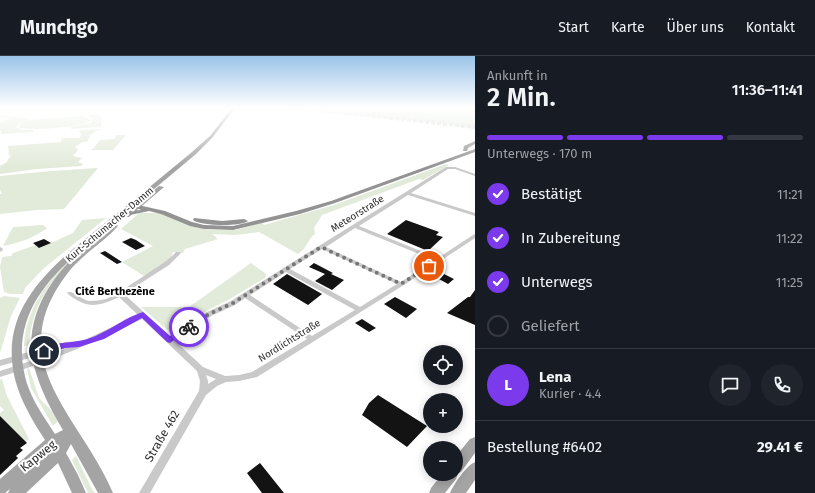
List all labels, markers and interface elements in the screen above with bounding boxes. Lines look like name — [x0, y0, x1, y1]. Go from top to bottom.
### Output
text: Munchgo — [20, 16, 98, 39]
text: Start — [558, 19, 589, 36]
text: Karte — [611, 19, 645, 36]
text: Über uns — [667, 19, 724, 36]
text: Kontakt — [746, 19, 795, 36]
text: Ankunft in — [487, 68, 548, 83]
text: 11:36–11:41 — [732, 81, 803, 99]
text: 2 Min. — [487, 82, 556, 113]
text: Unterwegs · 170 m — [487, 146, 592, 161]
icon: check — [487, 183, 509, 205]
street label: Kurt-Schumacher-Damm — [63, 185, 156, 265]
text: Bestätigt — [521, 185, 582, 203]
text: 11:21 — [777, 187, 803, 202]
street label: Meteorstraße — [329, 193, 386, 235]
icon: check — [487, 227, 509, 249]
text: In Zubereitung — [521, 229, 620, 247]
text: 11:22 — [776, 231, 803, 246]
pin — [412, 249, 446, 283]
icon: bag — [418, 255, 440, 277]
icon: check — [487, 271, 509, 293]
text: Unterwegs — [521, 273, 593, 291]
text: 11:25 — [776, 275, 803, 290]
district label: Cité Berthezène — [75, 285, 155, 298]
courier — [169, 307, 209, 347]
icon: bike — [178, 316, 200, 338]
street label: Nordlichtstraße — [256, 317, 323, 365]
text: Geliefert — [521, 317, 580, 335]
pin — [27, 334, 61, 368]
icon: home — [33, 340, 55, 362]
map controls — [423, 345, 463, 481]
button: locate — [423, 345, 463, 385]
button: chat — [709, 364, 751, 406]
button: phone — [761, 364, 803, 406]
text: Lena — [539, 368, 571, 386]
text: L — [504, 376, 512, 394]
text: Kurier · 4.4 — [539, 386, 601, 401]
button: + — [423, 393, 463, 433]
street label: Straße 462 — [142, 408, 182, 464]
street label: Kapweg — [17, 437, 59, 475]
text: Bestellung #6402 — [487, 438, 602, 456]
text: 29.41 € — [757, 438, 803, 456]
button: − — [423, 441, 463, 481]

